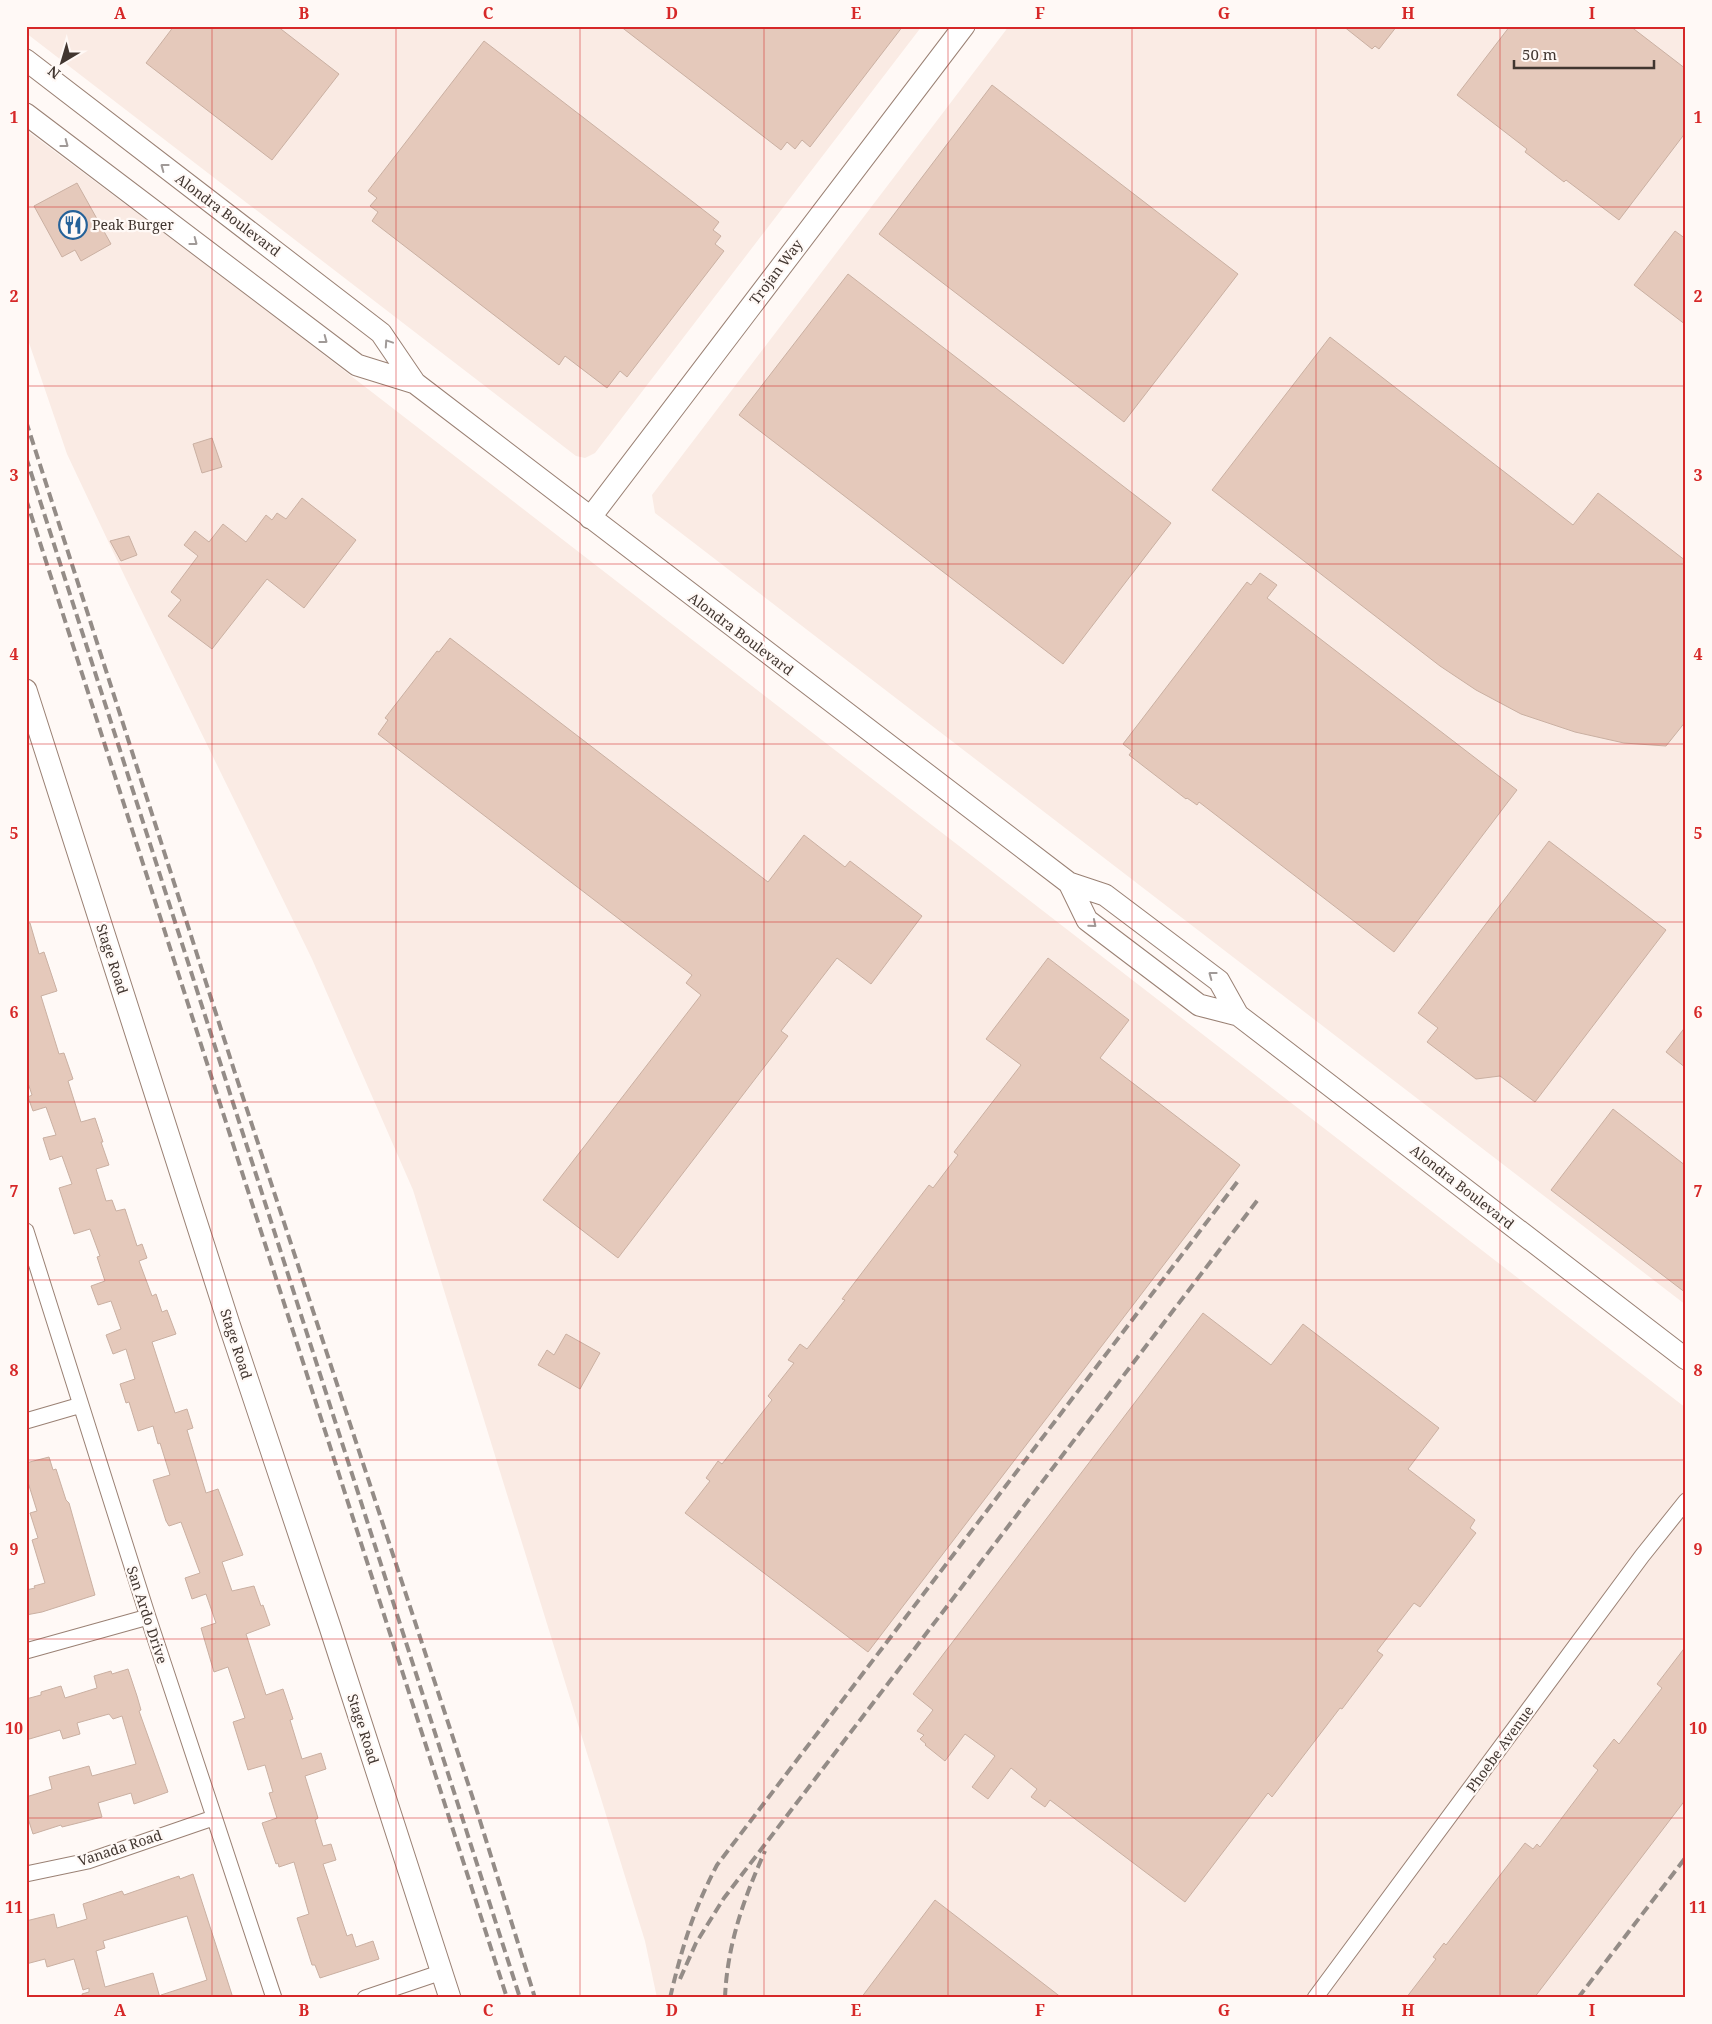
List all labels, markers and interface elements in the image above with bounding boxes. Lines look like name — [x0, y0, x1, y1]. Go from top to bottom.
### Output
text: A — [114, 2, 127, 24]
text: B — [299, 2, 310, 24]
text: C — [483, 2, 494, 24]
text: D — [666, 2, 678, 24]
text: E — [851, 2, 861, 24]
text: F — [1035, 2, 1045, 24]
text: G — [1218, 2, 1230, 24]
text: H — [1401, 2, 1415, 24]
text: I — [1589, 2, 1595, 24]
north arrow — [38, 38, 88, 88]
scale bar — [1514, 38, 1654, 70]
text: 50 m — [1522, 44, 1557, 64]
text: N — [43, 62, 64, 84]
text: 1 — [9, 106, 19, 128]
text: 1 — [1693, 106, 1703, 128]
one-way arrow — [59, 138, 69, 147]
one-way arrow — [161, 163, 170, 172]
street label: Alondra Boulevard — [172, 169, 285, 261]
restaurant icon: Peak Burger — [58, 210, 88, 240]
place label: Peak Burger — [92, 215, 174, 234]
street label: Trojan Way — [745, 235, 806, 308]
one-way arrow — [188, 237, 197, 245]
text: 2 — [9, 285, 19, 307]
text: 2 — [1693, 285, 1703, 307]
one-way arrow — [318, 335, 327, 343]
one-way arrow — [385, 339, 394, 349]
text: 3 — [9, 464, 19, 486]
text: 3 — [1693, 464, 1703, 486]
street label: Alondra Boulevard — [685, 588, 798, 680]
text: 4 — [9, 643, 19, 665]
text: 4 — [1693, 643, 1703, 665]
text: 5 — [9, 822, 19, 844]
text: 5 — [1693, 822, 1703, 844]
one-way arrow — [1087, 918, 1096, 927]
street label: Stage Road — [92, 921, 133, 997]
one-way arrow — [1209, 973, 1218, 981]
text: 6 — [9, 1001, 19, 1023]
text: 6 — [1693, 1001, 1703, 1023]
street label: Alondra Boulevard — [1406, 1140, 1518, 1233]
text: 7 — [9, 1180, 19, 1202]
text: 7 — [1693, 1180, 1703, 1202]
street label: Stage Road — [216, 1306, 257, 1382]
text: 8 — [9, 1359, 19, 1381]
text: 8 — [1693, 1359, 1703, 1381]
text: 9 — [9, 1538, 19, 1560]
text: 9 — [1693, 1538, 1703, 1560]
street label: San Ardo Drive — [123, 1564, 172, 1666]
street label: Stage Road — [343, 1691, 384, 1767]
street label: Phoebe Avenue — [1462, 1702, 1537, 1796]
text: 10 — [5, 1717, 23, 1739]
text: 10 — [1689, 1717, 1707, 1739]
street label: Vanada Road — [75, 1825, 165, 1870]
text: 11 — [5, 1896, 23, 1918]
text: 11 — [1689, 1896, 1707, 1918]
text: A — [114, 1999, 127, 2021]
text: B — [299, 1999, 310, 2021]
text: C — [483, 1999, 494, 2021]
text: D — [666, 1999, 678, 2021]
text: E — [851, 1999, 861, 2021]
text: F — [1035, 1999, 1045, 2021]
text: G — [1218, 1999, 1230, 2021]
text: H — [1401, 1999, 1415, 2021]
text: I — [1589, 1999, 1595, 2021]

